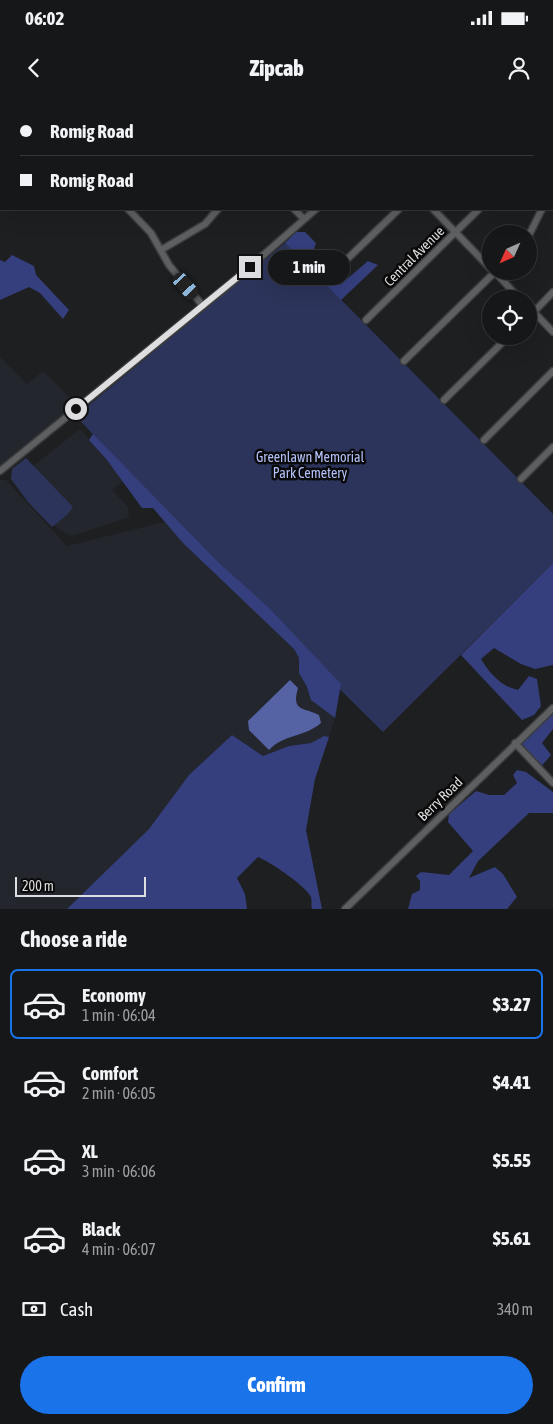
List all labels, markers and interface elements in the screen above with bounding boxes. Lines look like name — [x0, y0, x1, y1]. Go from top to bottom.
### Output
text: 06:02 — [25, 7, 64, 29]
icon: back — [20, 54, 48, 82]
icon: person — [505, 54, 533, 82]
text: Zipcab — [249, 55, 304, 81]
text: Romig Road — [50, 120, 134, 142]
text: Romig Road — [50, 169, 134, 191]
street label: Central Avenue — [381, 223, 447, 289]
north arrow — [482, 225, 538, 280]
map controls — [482, 225, 537, 345]
callout: 1 min — [268, 250, 350, 284]
route end — [239, 256, 261, 278]
text: 1 min — [293, 258, 325, 276]
car — [170, 270, 201, 302]
button: locate — [482, 290, 537, 345]
route start — [65, 398, 87, 420]
park label: Greenlawn Memorial Park Cemetery — [256, 449, 364, 481]
street label: Berry Road — [414, 774, 466, 824]
scale bar — [15, 874, 146, 897]
text: 200 m — [22, 878, 54, 894]
text: Choose a ride — [20, 926, 127, 952]
icon: car — [22, 982, 67, 1027]
text: Economy — [82, 984, 146, 1006]
text: $3.27 — [493, 993, 531, 1015]
text: 1 min · 06:04 — [82, 1006, 156, 1024]
icon: car — [22, 1060, 67, 1105]
text: Comfort — [82, 1062, 138, 1084]
text: $4.41 — [493, 1071, 531, 1093]
text: 2 min · 06:05 — [82, 1084, 156, 1102]
icon: car — [22, 1138, 67, 1183]
text: XL — [82, 1140, 98, 1162]
text: $5.55 — [493, 1149, 531, 1171]
text: 3 min · 06:06 — [82, 1162, 156, 1180]
icon: car — [22, 1216, 67, 1261]
text: Black — [82, 1218, 120, 1240]
text: $5.61 — [493, 1227, 531, 1249]
text: 4 min · 06:07 — [82, 1240, 156, 1258]
icon: cash — [20, 1295, 48, 1323]
text: Cash — [60, 1298, 93, 1320]
text: 340 m — [497, 1300, 533, 1318]
button: Confirm — [20, 1356, 533, 1414]

